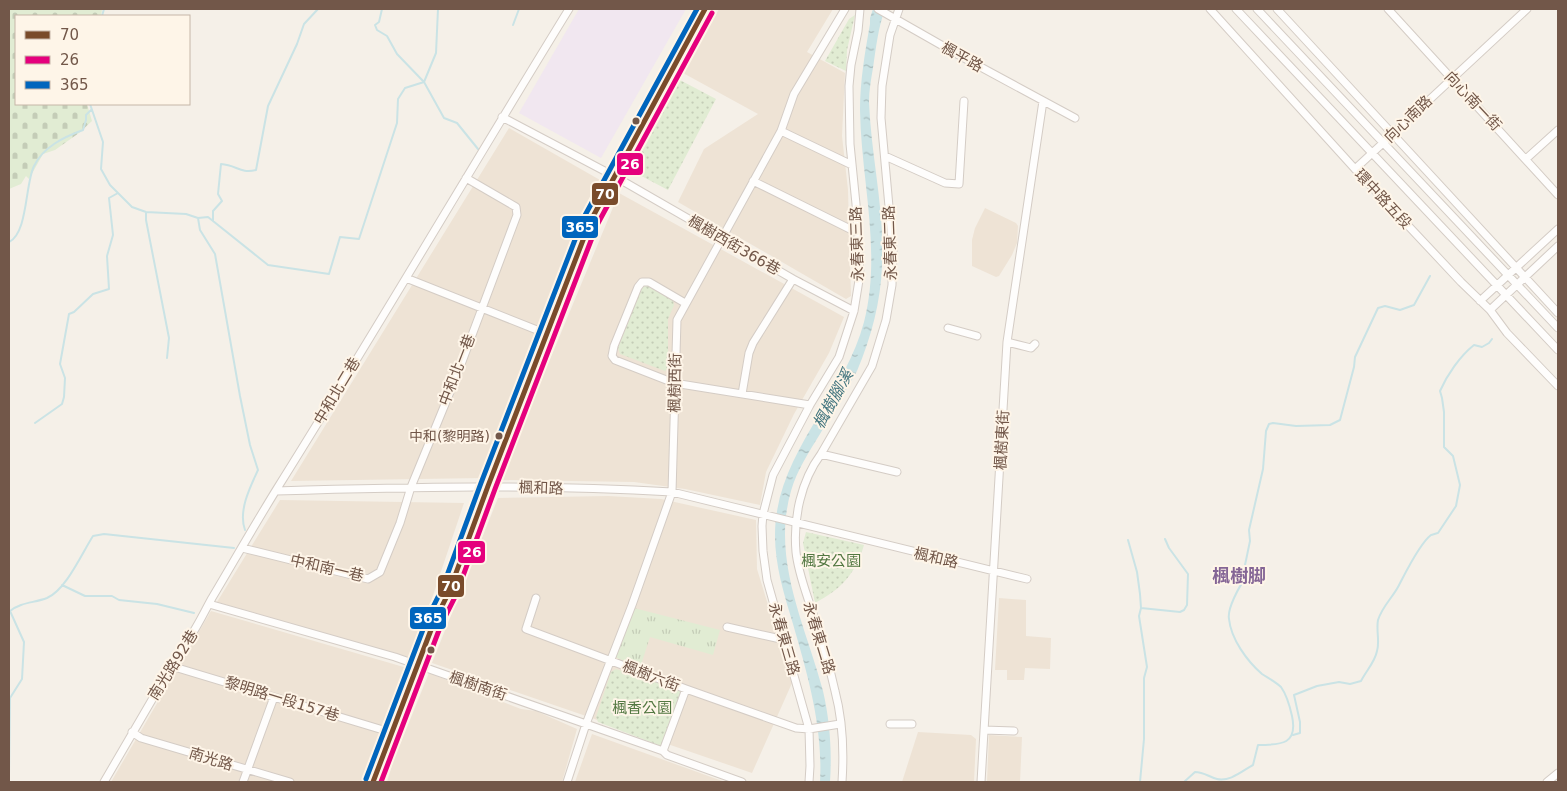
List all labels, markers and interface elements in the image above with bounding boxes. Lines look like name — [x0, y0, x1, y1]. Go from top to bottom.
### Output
legend — [15, 15, 190, 105]
text: 70 — [60, 26, 79, 44]
street label: 楓平路 — [938, 38, 986, 76]
text: 26 — [60, 51, 79, 69]
street label: 向心南一街 — [1441, 67, 1505, 135]
text: 365 — [60, 76, 89, 94]
street label: 向心南路 — [1380, 92, 1436, 146]
unlabelled marker — [631, 116, 641, 126]
line badge: 26 — [616, 152, 644, 176]
text: 26 — [620, 156, 640, 172]
street label: 環中路五段 — [1351, 165, 1415, 233]
line badge: 70 — [591, 182, 619, 206]
text: 70 — [595, 186, 615, 202]
street label: 永春東二路 — [880, 205, 900, 281]
street label: 永春東三路 — [847, 206, 867, 282]
street label: 楓樹西街366巷 — [685, 211, 783, 279]
line badge: 365 — [561, 215, 599, 239]
text: 365 — [565, 219, 595, 235]
street label: 中和北一巷 — [435, 332, 479, 408]
street label: 楓樹西街 — [665, 353, 685, 413]
street label: 中和北二巷 — [310, 354, 364, 428]
water label: 楓樹腳溪 — [809, 365, 858, 432]
street label: 楓樹東街 — [991, 410, 1013, 470]
place label: 中和(黎明路) — [409, 428, 490, 444]
marker: 中和(黎明路) — [494, 431, 504, 441]
street label: 楓和路 — [518, 478, 564, 498]
line badge: 26 — [457, 540, 486, 564]
text: 26 — [462, 544, 482, 560]
street label: 楓和路 — [912, 544, 960, 572]
street label: 中和南一巷 — [288, 551, 366, 585]
park label: 楓安公園 — [801, 552, 861, 570]
district label: 楓樹脚 — [1212, 565, 1266, 586]
line badge: 70 — [437, 574, 465, 598]
text: 70 — [441, 578, 461, 594]
street label: 永春東二路 — [799, 599, 839, 677]
street label: 永春東三路 — [765, 600, 803, 678]
line badge: 365 — [409, 606, 447, 630]
text: 365 — [413, 610, 443, 626]
street label: 南光路92巷 — [144, 627, 202, 703]
unlabelled marker — [426, 645, 436, 655]
street label: 楓樹六街 — [620, 657, 682, 695]
street label: 楓樹南街 — [447, 668, 509, 704]
street label: 黎明路一段157巷 — [223, 673, 341, 725]
park label: 楓香公園 — [612, 699, 672, 717]
street label: 南光路 — [187, 744, 235, 774]

